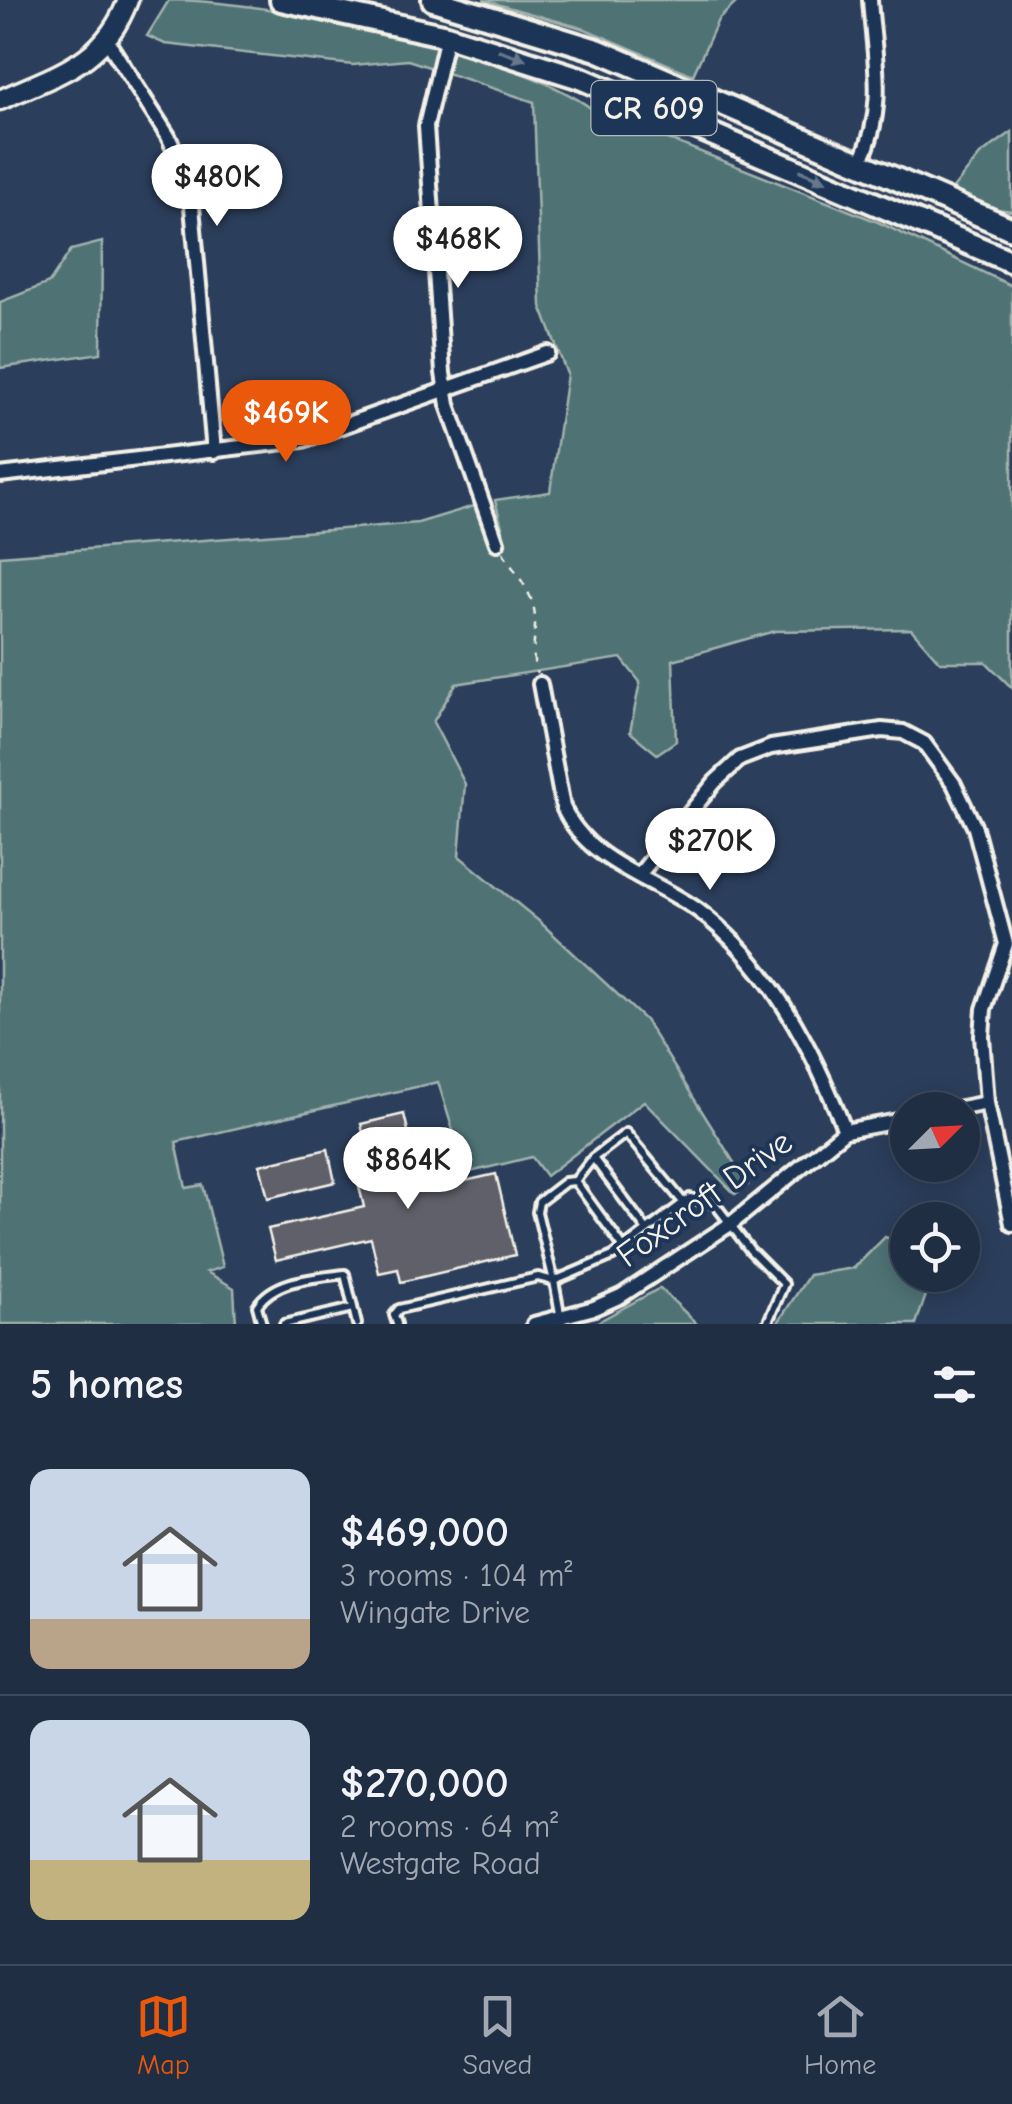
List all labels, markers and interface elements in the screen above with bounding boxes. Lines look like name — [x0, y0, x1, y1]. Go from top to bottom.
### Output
one-way arrow — [497, 48, 527, 63]
road number: CR 609 — [592, 81, 716, 135]
pin: $480K — [147, 144, 287, 229]
text: $480K — [174, 158, 260, 195]
one-way arrow — [798, 168, 828, 184]
pin: $468K — [388, 206, 528, 291]
text: $468K — [415, 220, 501, 257]
pin: $469K — [216, 380, 356, 465]
text: $469K — [243, 394, 329, 431]
pin: $270K — [640, 808, 780, 893]
text: $270K — [667, 822, 753, 859]
north arrow — [890, 1092, 980, 1182]
map controls — [890, 1092, 980, 1292]
street label: Foxcroft Drive — [609, 1121, 800, 1276]
pin: $864K — [338, 1127, 478, 1212]
text: $864K — [365, 1141, 451, 1178]
button: locate — [890, 1202, 980, 1292]
icon: filters — [927, 1357, 982, 1412]
text: 5 homes — [30, 1360, 183, 1409]
text: $469,000 — [340, 1508, 509, 1557]
icon: home — [110, 1509, 230, 1629]
text: 3 rooms · 104 m² — [340, 1557, 572, 1594]
text: Wingate Drive — [340, 1594, 530, 1631]
text: $270,000 — [340, 1759, 509, 1808]
icon: home — [110, 1760, 230, 1880]
text: 2 rooms · 64 m² — [340, 1808, 558, 1845]
text: Westgate Road — [340, 1845, 541, 1882]
tab: Map — [136, 1989, 191, 2081]
tab: Saved — [462, 1989, 532, 2081]
tab: Home — [804, 1989, 876, 2081]

